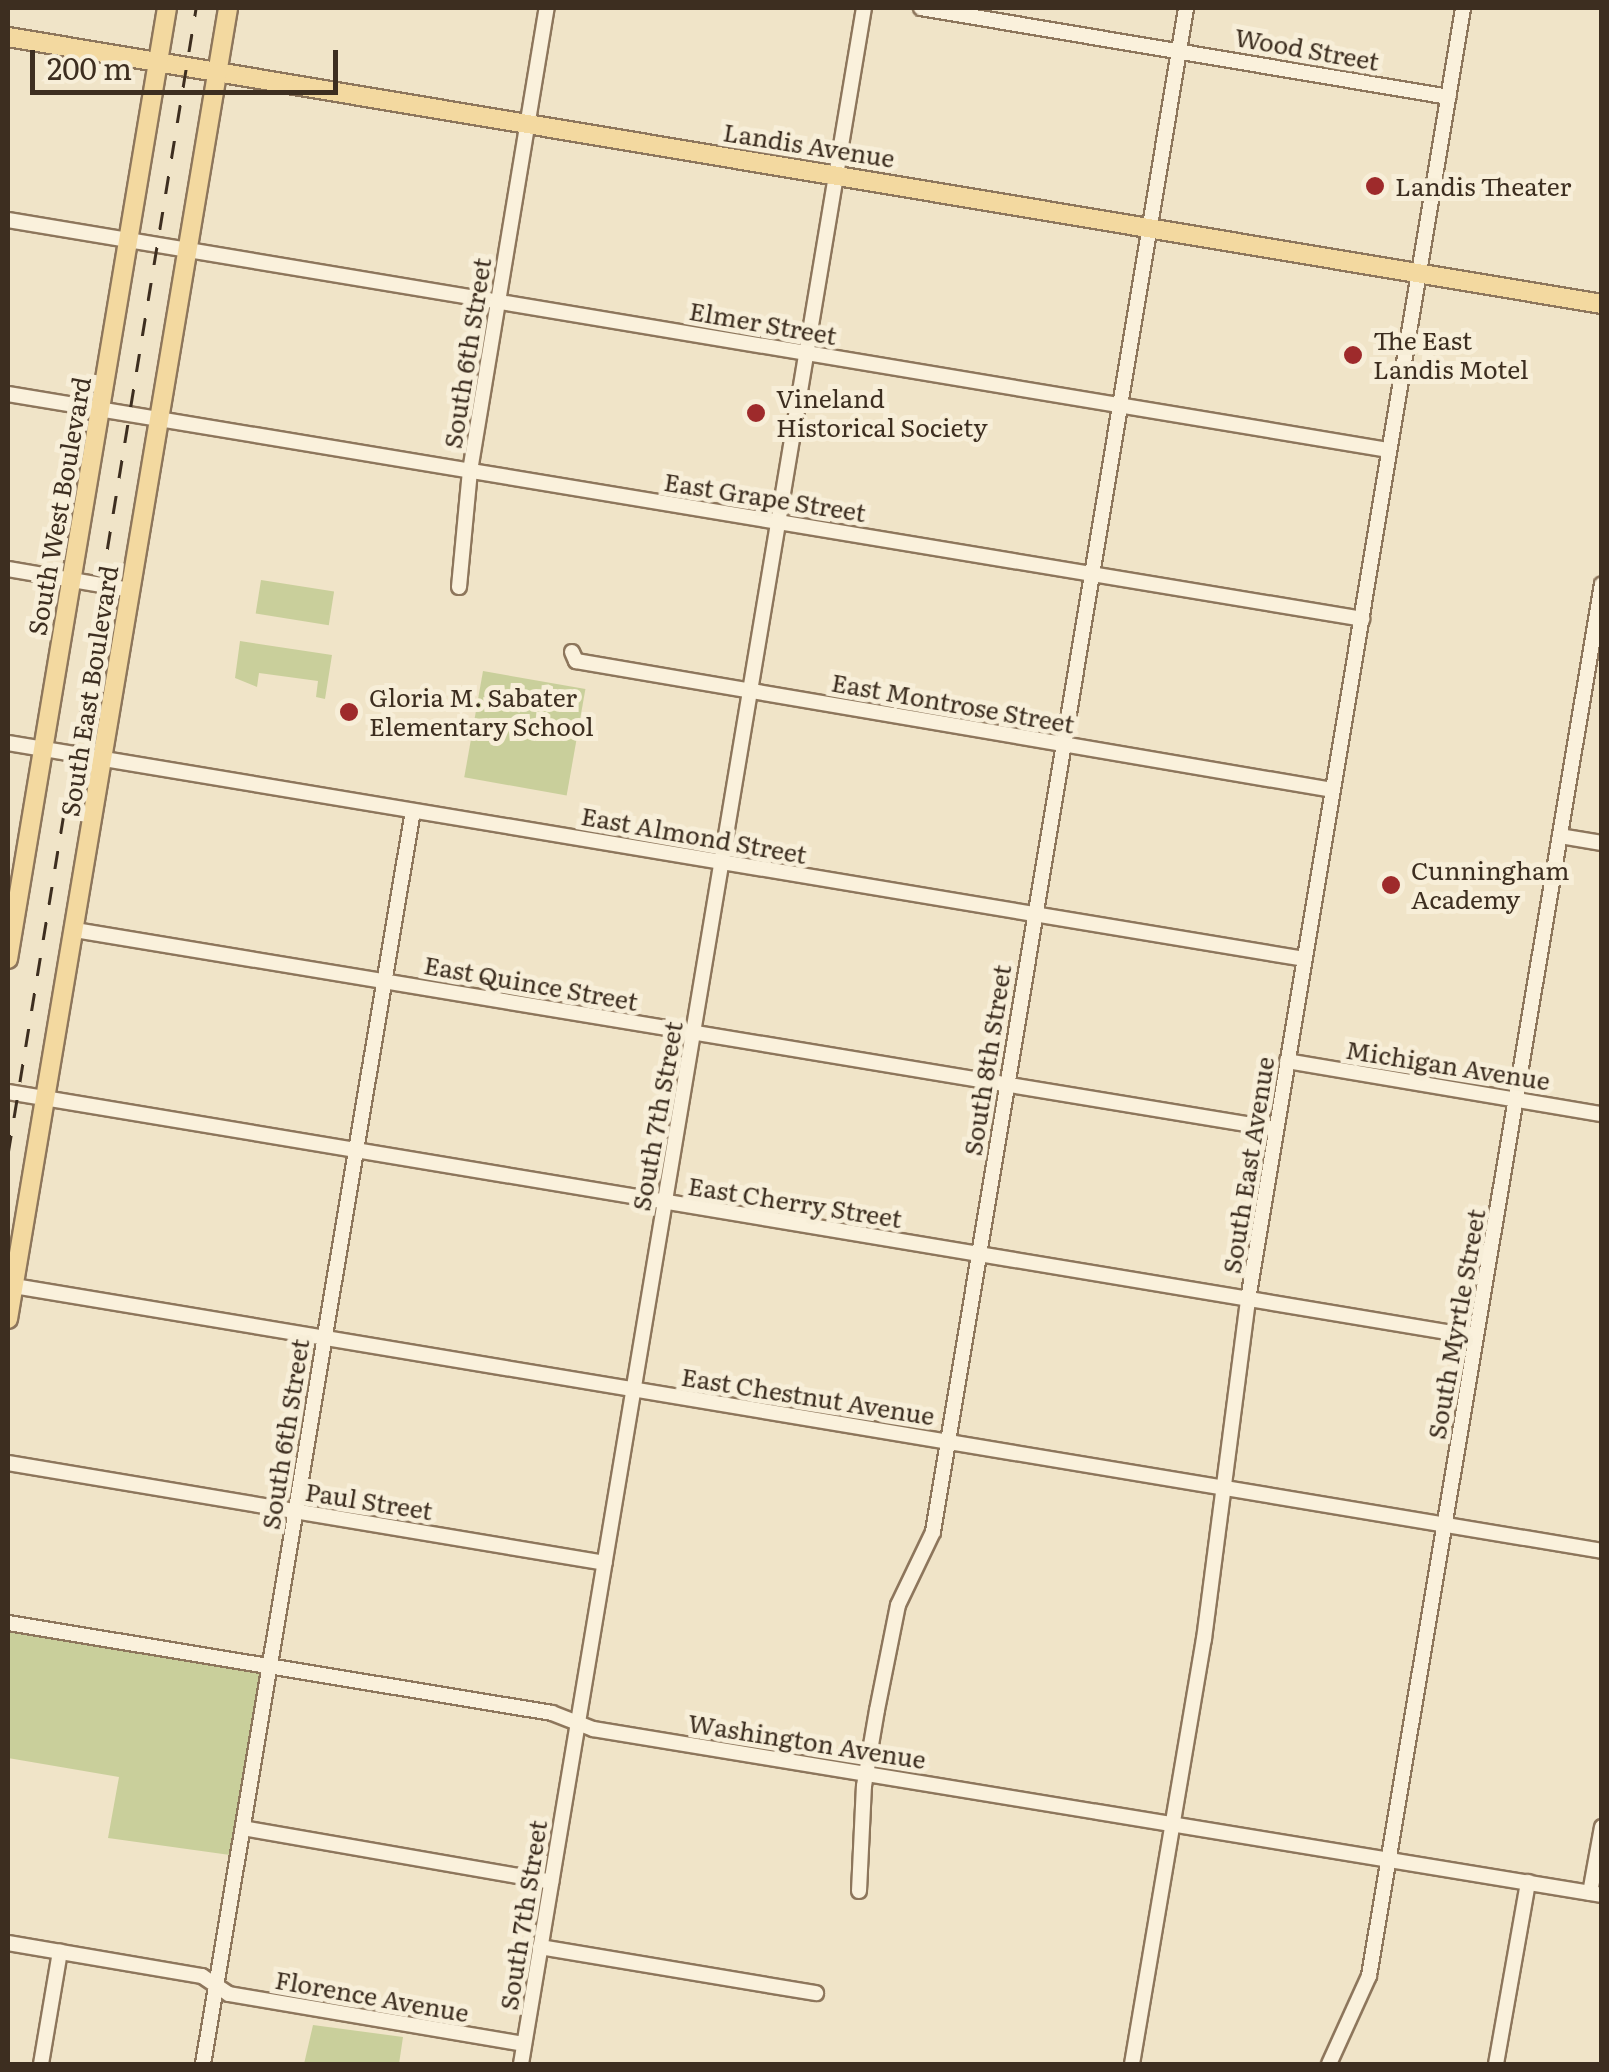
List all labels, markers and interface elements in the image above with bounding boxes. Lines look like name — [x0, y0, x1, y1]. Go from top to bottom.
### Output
street label: Wood Street — [1232, 22, 1382, 76]
scale bar — [35, 30, 342, 92]
text: 200 m — [47, 45, 132, 89]
street label: Landis Avenue — [721, 117, 897, 173]
place label: Landis Theater — [1395, 171, 1571, 201]
marker: Landis Theater — [1364, 175, 1386, 197]
street label: South 6th Street — [437, 255, 497, 451]
street label: Elmer Street — [687, 295, 839, 351]
place label: The East Landis Motel — [1373, 326, 1528, 385]
marker: The East Landis Motel — [1342, 344, 1364, 366]
street label: South West Boulevard — [21, 374, 97, 638]
place label: Vineland Historical Society — [776, 384, 988, 443]
marker: Vineland Historical Society — [745, 402, 767, 424]
street label: East Grape Street — [662, 466, 868, 528]
street label: South East Boulevard — [54, 563, 124, 819]
street label: East Montrose Street — [829, 667, 1077, 739]
place label: Gloria M. Sabater Elementary School — [369, 683, 594, 742]
marker: Gloria M. Sabater Elementary School — [338, 701, 360, 723]
street label: East Almond Street — [579, 800, 809, 870]
place label: Cunningham Academy — [1411, 856, 1569, 915]
marker: Cunningham Academy — [1380, 874, 1402, 896]
street label: East Quince Street — [422, 949, 640, 1017]
street label: South 8th Street — [957, 962, 1017, 1158]
street label: South 7th Street — [626, 1019, 688, 1213]
street label: Michigan Avenue — [1344, 1034, 1552, 1096]
street label: South East Avenue — [1216, 1054, 1280, 1276]
street label: East Cherry Street — [686, 1170, 904, 1234]
street label: South Myrtle Street — [1421, 1207, 1491, 1441]
street label: South 6th Street — [255, 1336, 315, 1532]
street label: East Chestnut Avenue — [679, 1361, 937, 1431]
street label: Paul Street — [303, 1476, 435, 1526]
street label: Washington Avenue — [686, 1707, 928, 1775]
street label: South 7th Street — [493, 1818, 553, 2012]
street label: Florence Avenue — [273, 1964, 471, 2028]

